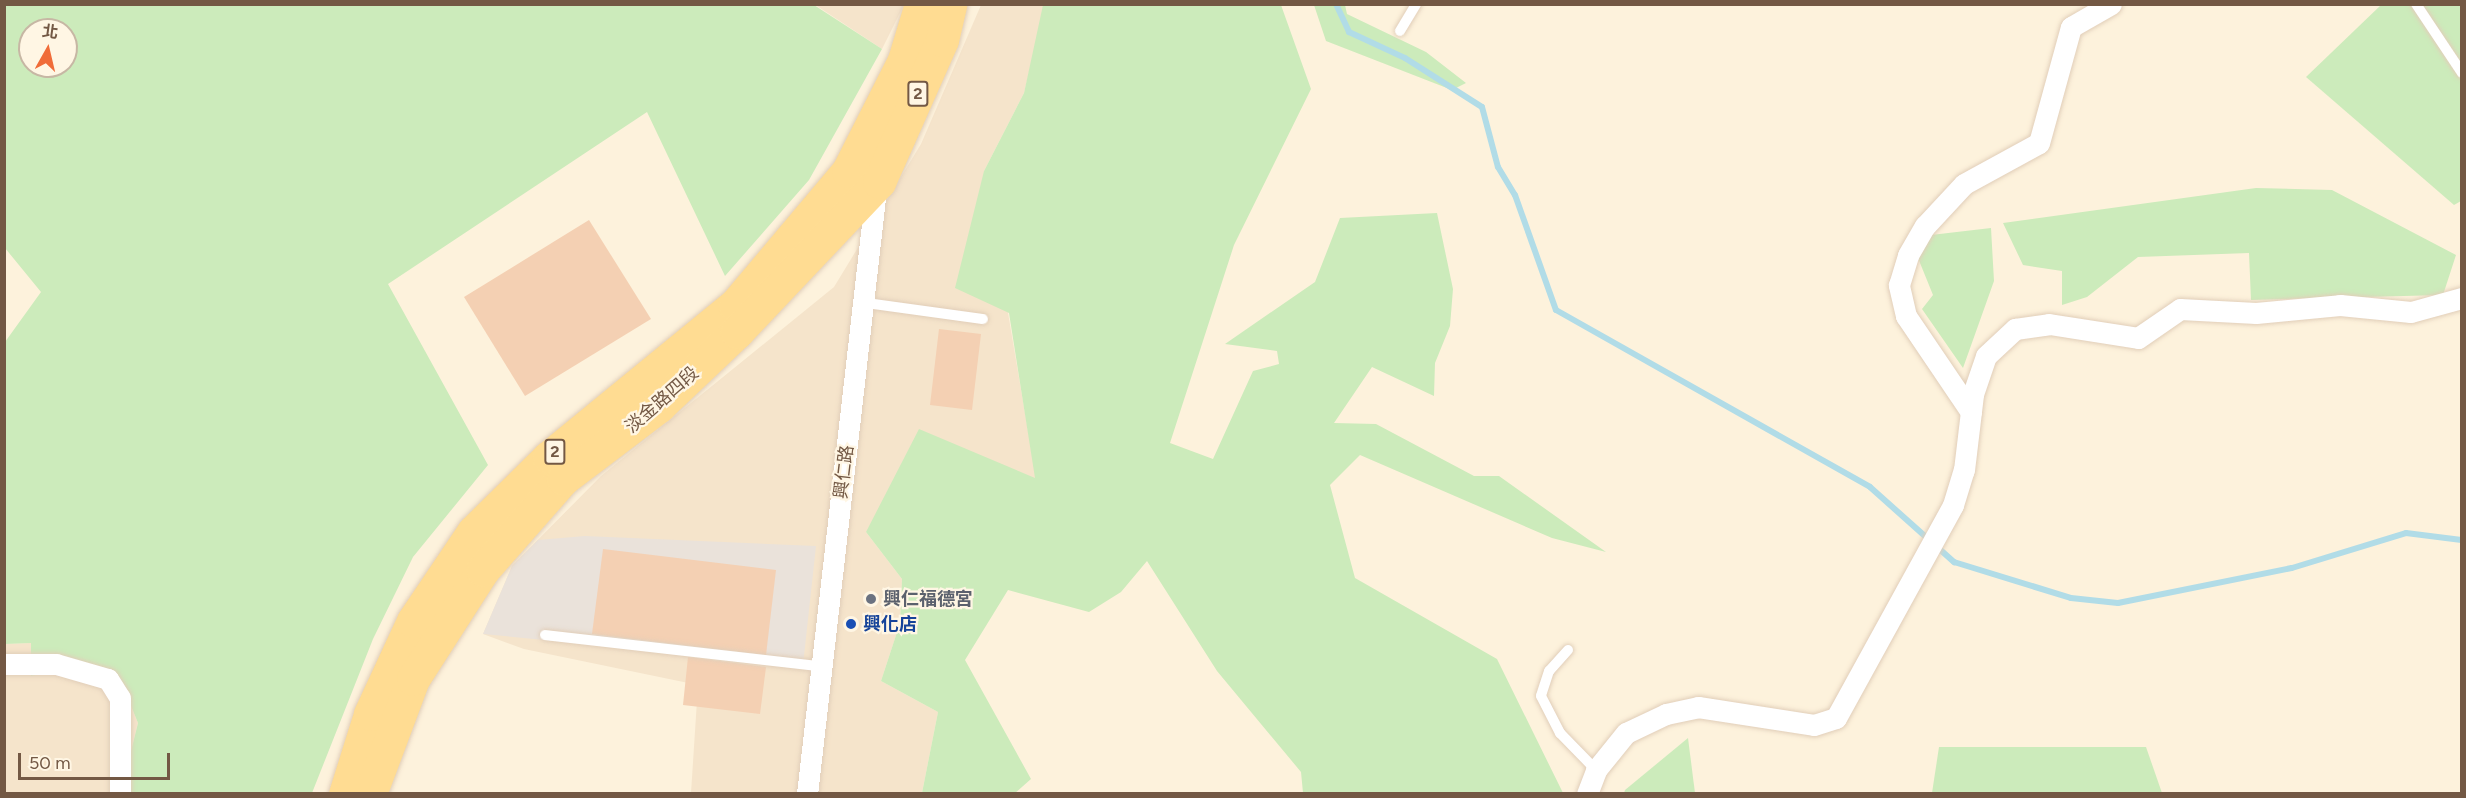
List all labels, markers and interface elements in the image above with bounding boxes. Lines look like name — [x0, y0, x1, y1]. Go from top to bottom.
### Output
north arrow — [18, 18, 78, 78]
text: 北 — [41, 21, 60, 42]
road number: 2 — [906, 81, 930, 107]
street label: 淡金路四段 — [621, 362, 703, 438]
road number: 2 — [543, 439, 567, 465]
street label: 興仁路 — [830, 444, 858, 500]
place label: 興仁福德宮 — [883, 588, 973, 610]
marker: 興仁福德宮 — [864, 592, 878, 606]
place label: 興化店 — [863, 613, 917, 635]
marker: 興化店 — [844, 617, 858, 631]
scale bar — [21, 741, 172, 779]
text: 50 m — [29, 752, 71, 774]

